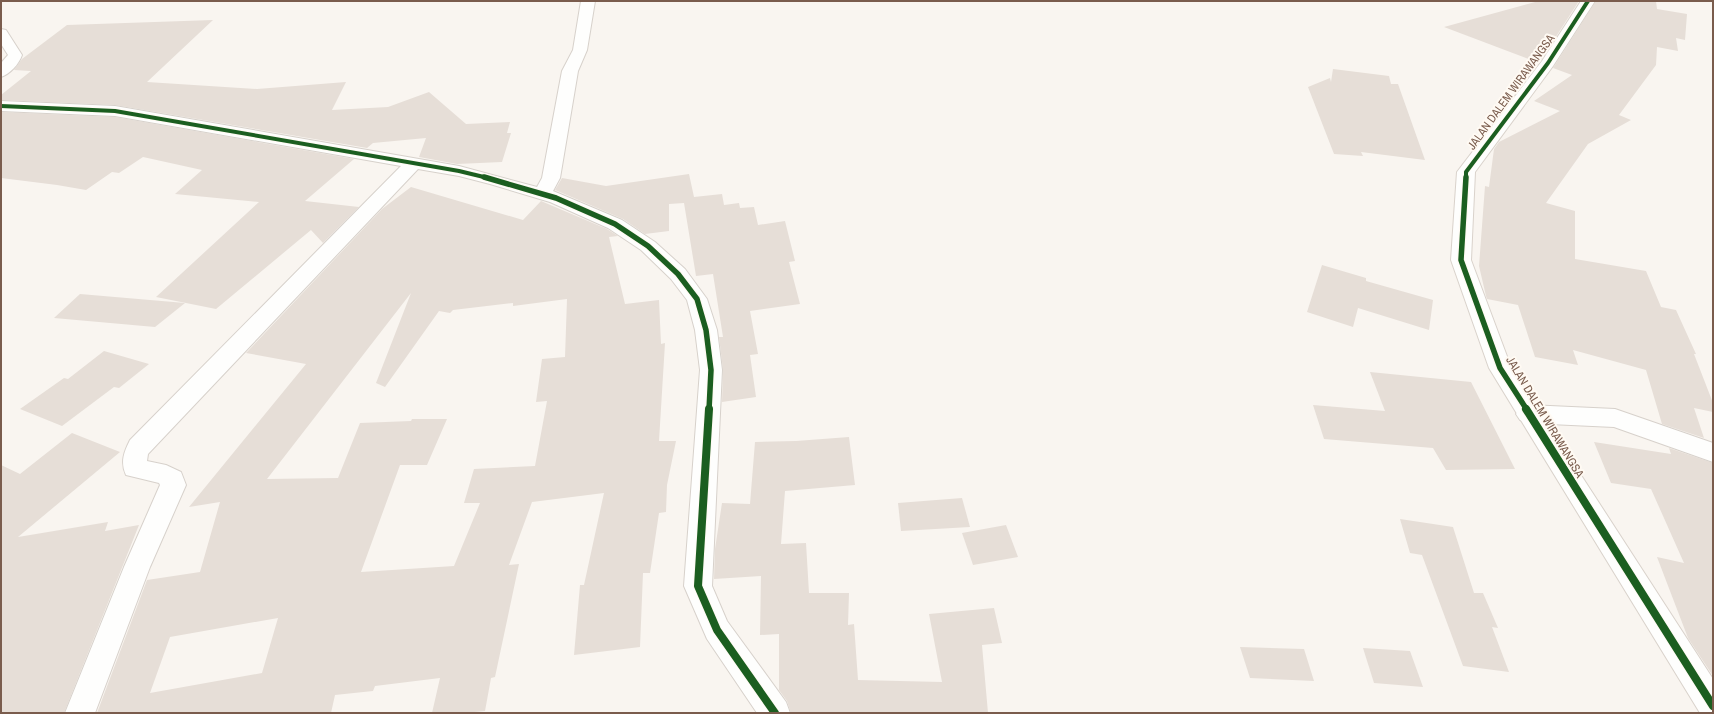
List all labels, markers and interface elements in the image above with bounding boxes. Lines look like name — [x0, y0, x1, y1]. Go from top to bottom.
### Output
street label: JALAN DALEM WIRAWANGSA — [1464, 31, 1558, 153]
street label: JALAN DALEM WIRAWANGSA — [1502, 353, 1588, 481]

